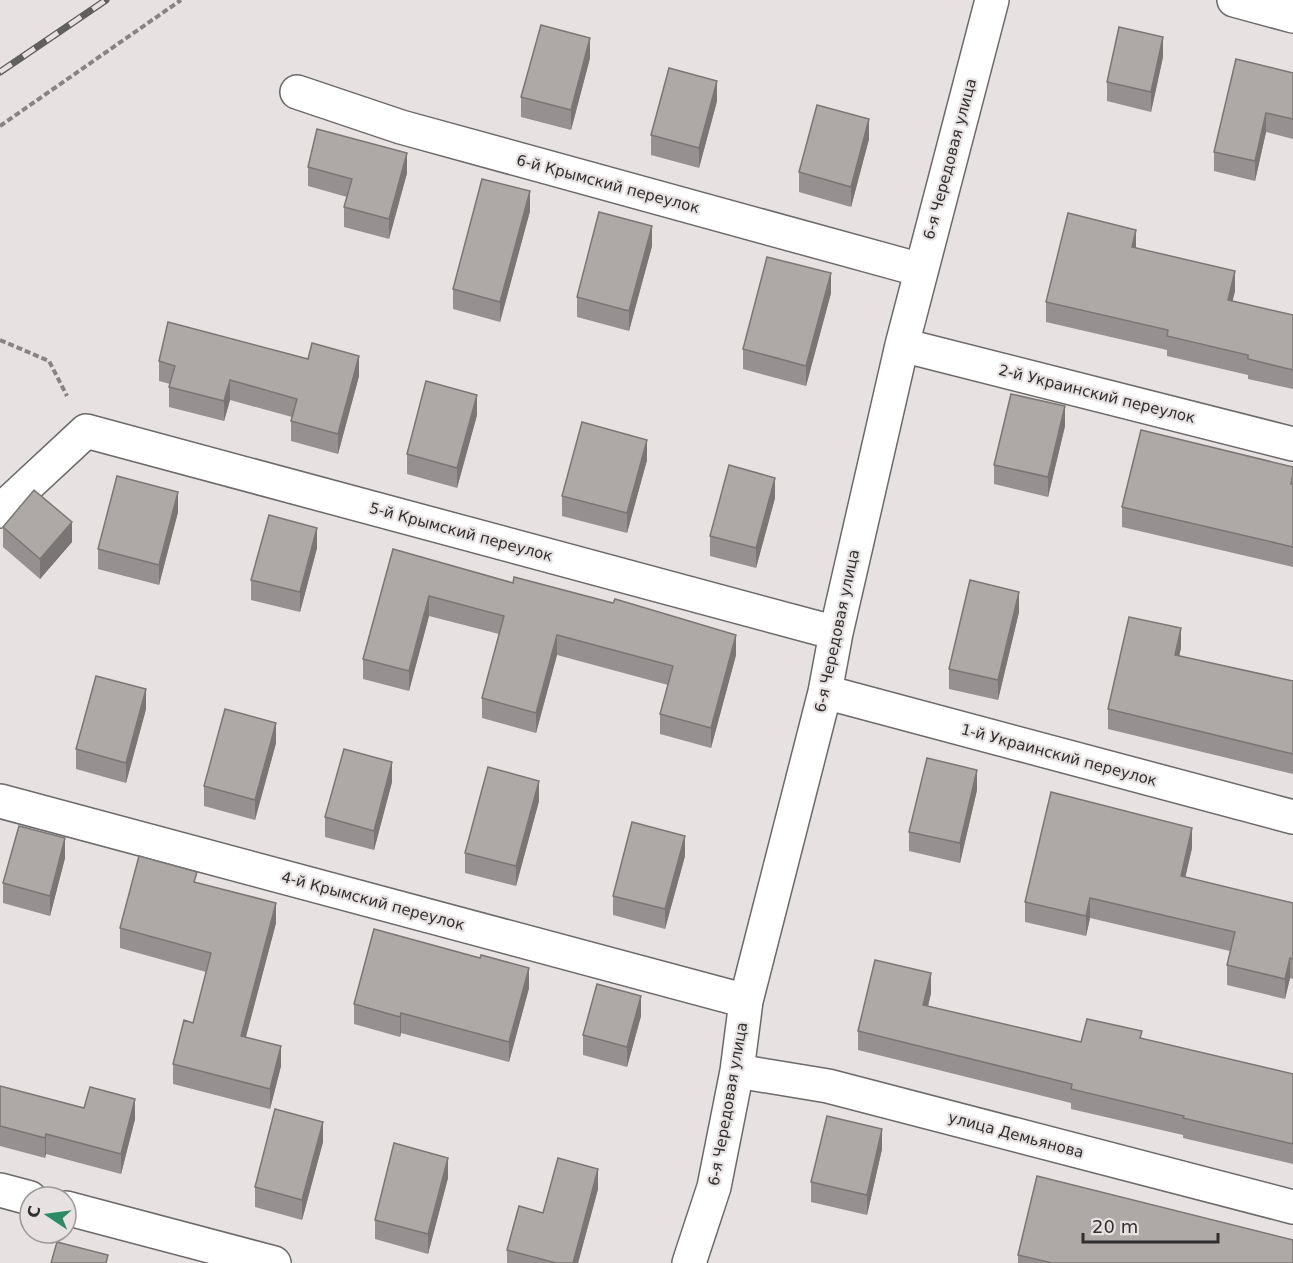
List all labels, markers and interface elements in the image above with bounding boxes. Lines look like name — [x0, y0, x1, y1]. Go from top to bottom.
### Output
street label: 6-я Чередовая улица — [920, 76, 980, 242]
street label: 6-й Крымский переулок — [514, 151, 702, 217]
street label: 2-й Украинский переулок — [997, 361, 1197, 427]
street label: 5-й Крымский переулок — [367, 499, 555, 565]
street label: 6-я Чередовая улица — [811, 548, 863, 714]
street label: 1-й Украинский переулок — [959, 720, 1159, 790]
street label: 4-й Крымский переулок — [279, 868, 467, 934]
street label: 6-я Чередовая улица — [705, 1021, 751, 1187]
street label: улица Демьянова — [946, 1108, 1086, 1162]
north arrow — [18, 1185, 78, 1245]
text: С — [23, 1204, 44, 1220]
scale bar — [1083, 1206, 1218, 1244]
text: 20 m — [1092, 1216, 1138, 1237]

